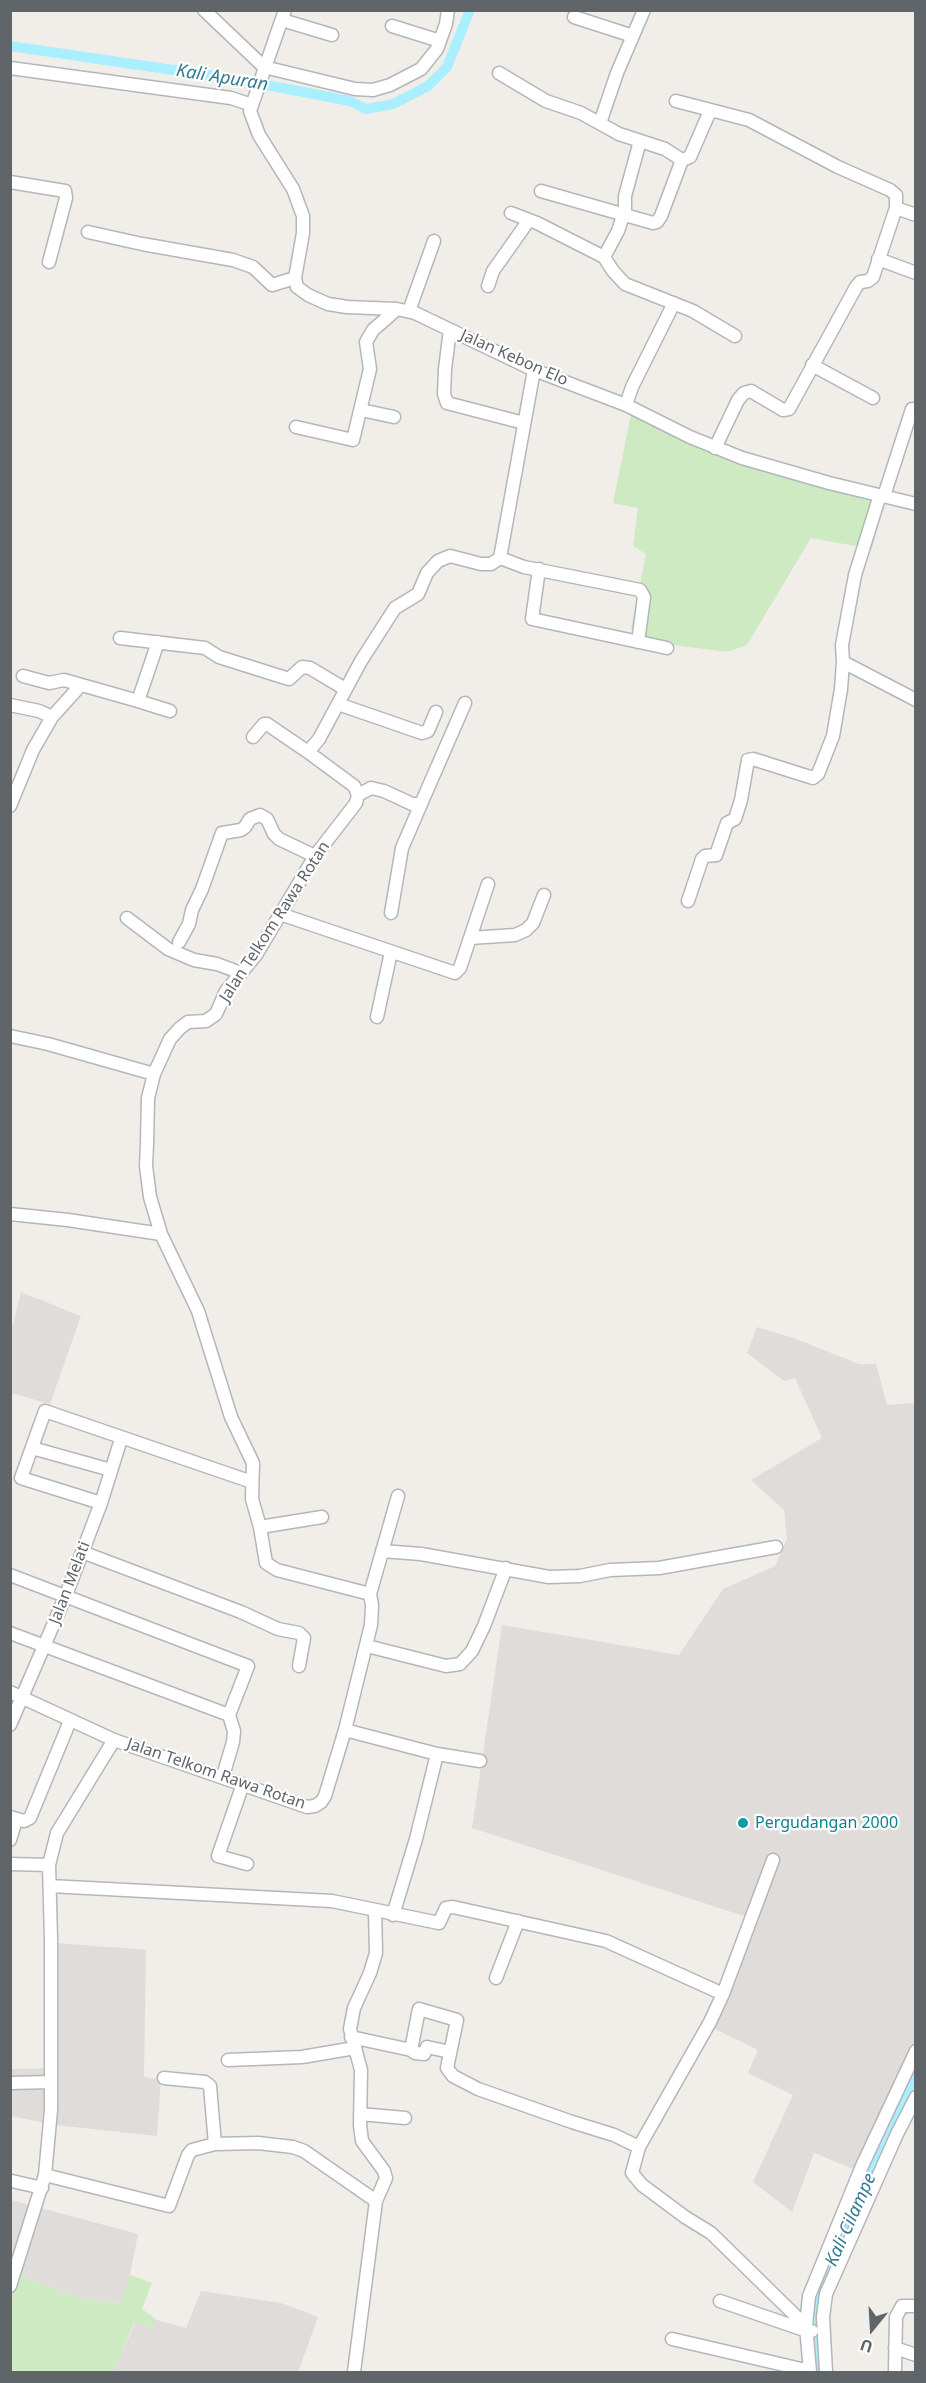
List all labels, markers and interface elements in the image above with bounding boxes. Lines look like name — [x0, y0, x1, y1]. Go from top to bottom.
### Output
water label: Kali Apuran — [175, 60, 269, 96]
street label: Jalan Kebon Elo — [457, 326, 571, 390]
street label: Jalan Telkom Rawa Rotan — [216, 838, 334, 1006]
street label: Jalan Melati — [45, 1539, 95, 1627]
street label: Jalan Telkom Rawa Rotan — [124, 1734, 308, 1814]
place label: Pergudangan 2000 — [755, 1813, 898, 1833]
marker: Pergudangan 2000 — [736, 1816, 750, 1830]
water label: Kali Cilampe — [821, 2170, 881, 2270]
north arrow — [842, 2299, 902, 2359]
text: U — [857, 2334, 876, 2358]

